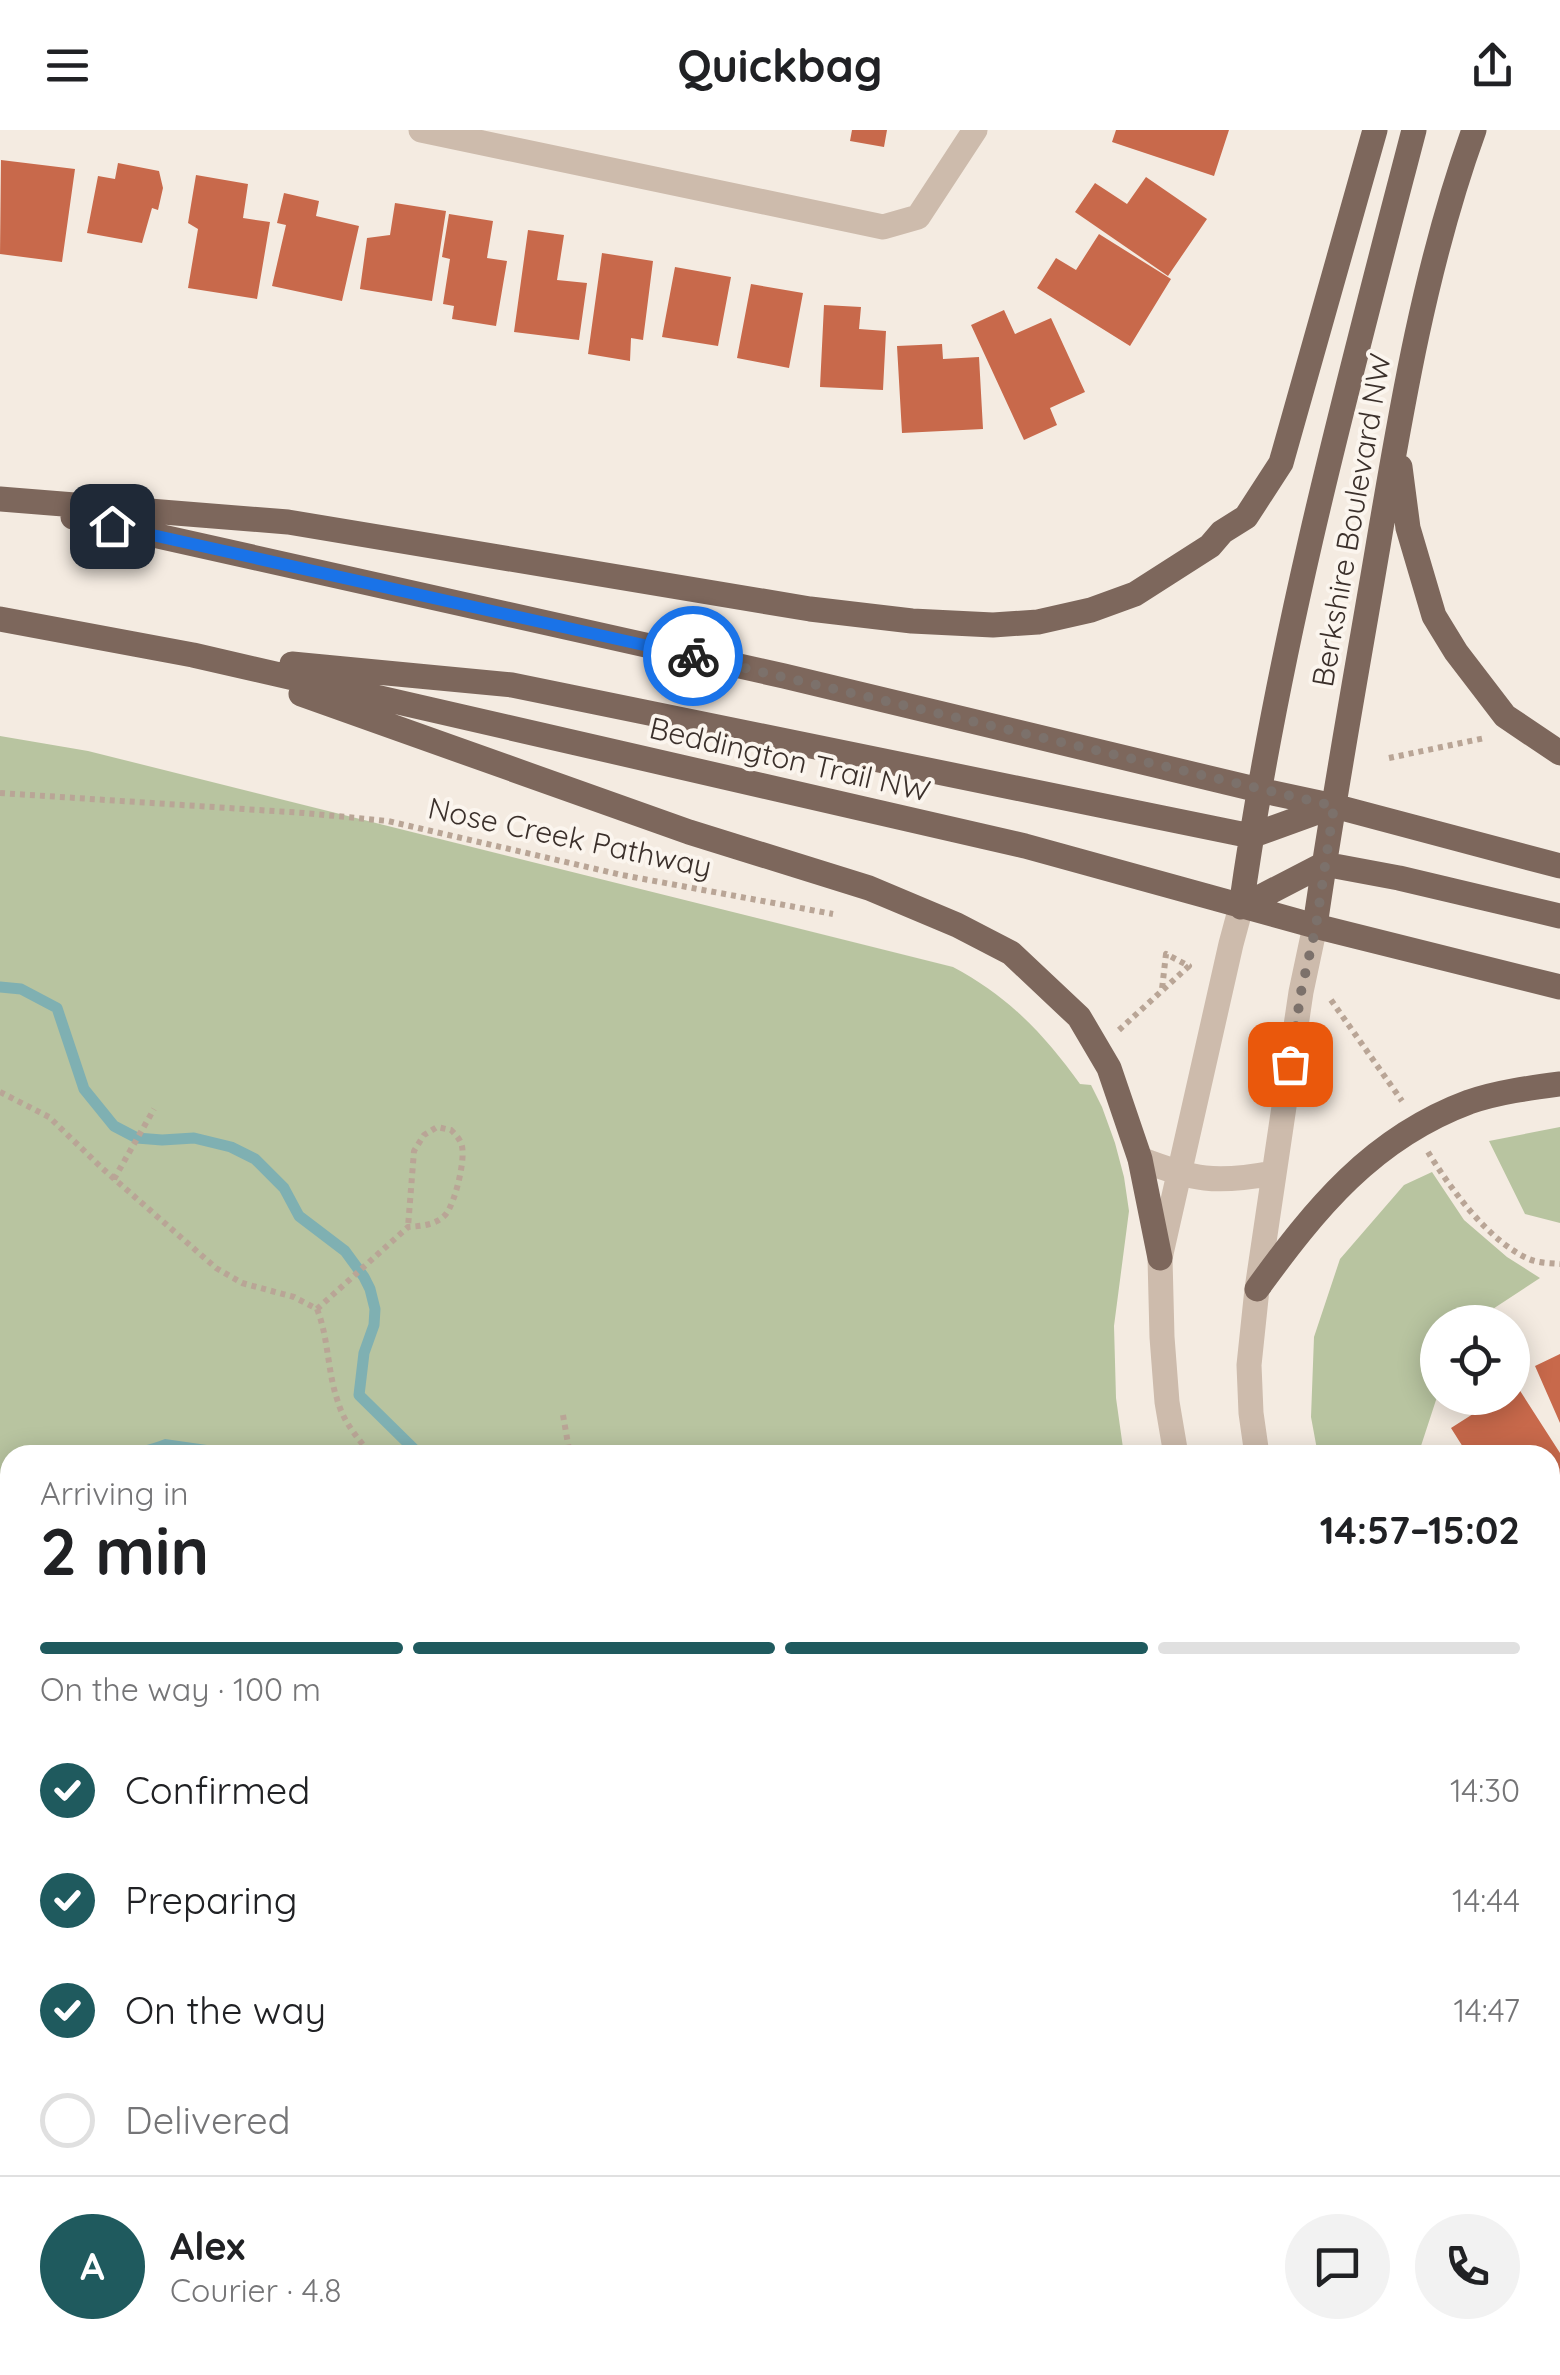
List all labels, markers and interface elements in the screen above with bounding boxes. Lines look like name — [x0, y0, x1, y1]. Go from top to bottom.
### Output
text: Quickbag — [677, 37, 883, 93]
icon: menu — [40, 38, 95, 93]
icon: share — [1465, 38, 1520, 93]
street label: Berkshire Boulevard NW — [1303, 350, 1399, 690]
pin — [70, 484, 155, 569]
icon: home — [85, 499, 140, 554]
courier — [643, 606, 743, 706]
icon: bike — [666, 629, 721, 684]
street label: Beddington Trail NW — [646, 708, 934, 810]
street label: Nose Creek Pathway — [425, 788, 715, 886]
pin — [1248, 1022, 1333, 1107]
icon: bag — [1263, 1037, 1318, 1092]
map controls — [1420, 1305, 1530, 1415]
button: locate — [1420, 1305, 1530, 1415]
text: Arriving in — [40, 1473, 189, 1513]
text: 14:57–15:02 — [1320, 1506, 1520, 1554]
text: 2 min — [40, 1510, 209, 1591]
text: On the way · 100 m — [40, 1669, 321, 1709]
icon: check — [40, 1763, 95, 1818]
text: Confirmed — [125, 1766, 310, 1814]
text: 14:30 — [1450, 1770, 1520, 1810]
icon: check — [40, 1873, 95, 1928]
text: Preparing — [125, 1876, 297, 1924]
text: 14:44 — [1452, 1880, 1520, 1920]
icon: check — [40, 1983, 95, 2038]
text: On the way — [125, 1986, 326, 2034]
text: 14:47 — [1453, 1990, 1520, 2030]
text: Delivered — [125, 2096, 291, 2144]
button: chat — [1285, 2214, 1390, 2319]
button: phone — [1415, 2214, 1520, 2319]
text: Alex — [170, 2222, 245, 2270]
text: A — [80, 2242, 105, 2290]
text: Courier · 4.8 — [170, 2270, 342, 2310]

